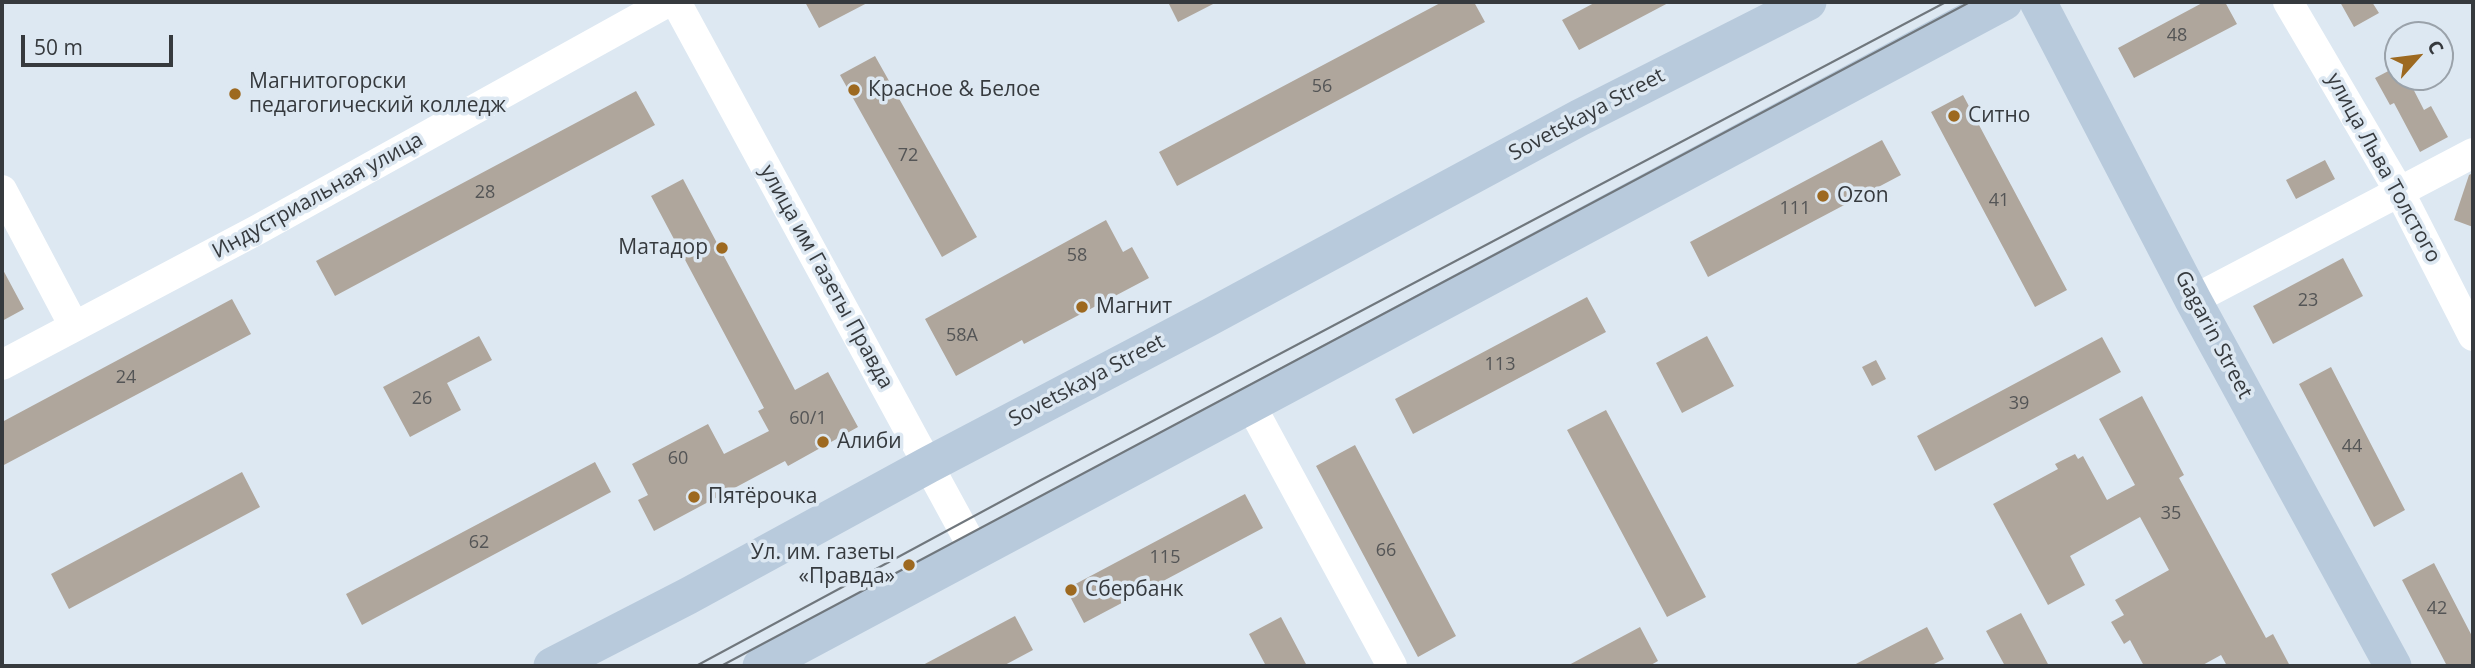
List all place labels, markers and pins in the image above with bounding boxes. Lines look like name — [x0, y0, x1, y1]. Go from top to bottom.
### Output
place label: Магнитогорски педагогический колледж — [249, 69, 506, 119]
place label: Красное & Белое — [868, 77, 1040, 103]
marker: Красное & Белое — [846, 82, 862, 98]
marker: Магнитогорски педагогический колледж — [227, 86, 243, 102]
place label: Ситно — [1968, 103, 2030, 129]
marker: Ситно — [1946, 108, 1962, 124]
place label: Ozon — [1837, 183, 1889, 209]
marker: Ozon — [1815, 188, 1831, 204]
place label: Матадор — [618, 235, 708, 261]
marker: Матадор — [714, 240, 730, 256]
place label: Магнит — [1096, 294, 1172, 320]
marker: Магнит — [1074, 299, 1090, 315]
place label: Алиби — [837, 429, 901, 455]
marker: Алиби — [815, 434, 831, 450]
place label: Пятёрочка — [708, 484, 817, 510]
marker: Пятёрочка — [686, 489, 702, 505]
place label: Ул. им. газеты «Правда» — [751, 540, 895, 590]
marker: Ул. им. газеты «Правда» — [901, 557, 917, 573]
place label: Сбербанк — [1085, 577, 1184, 603]
marker: Сбербанк — [1063, 582, 1079, 598]

